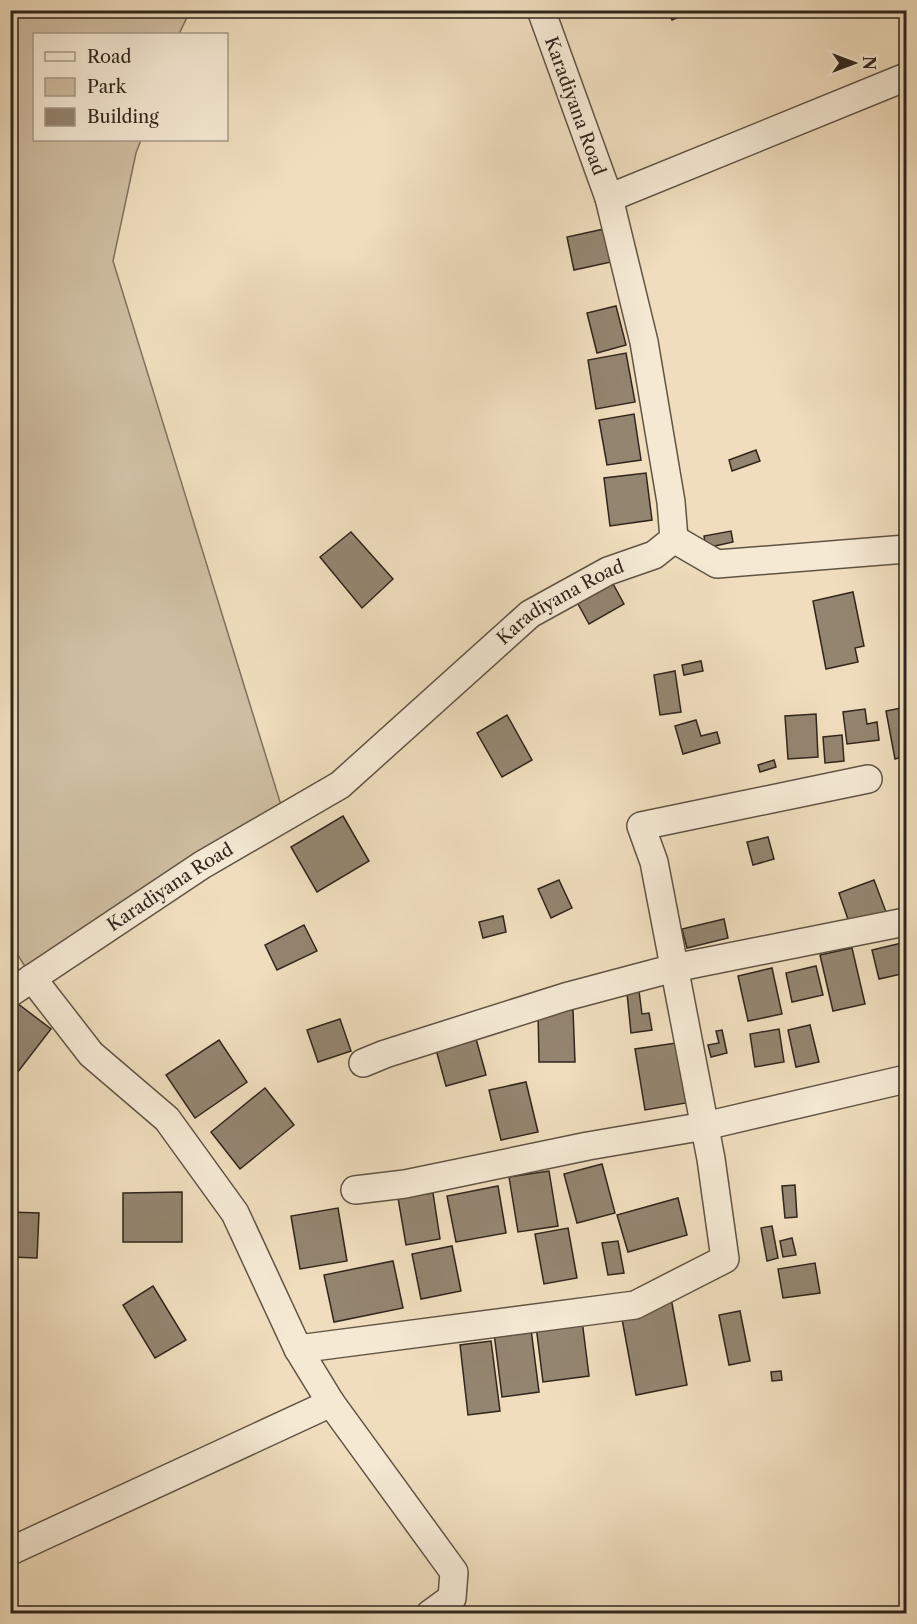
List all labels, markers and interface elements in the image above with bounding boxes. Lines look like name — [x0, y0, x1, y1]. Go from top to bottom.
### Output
legend — [33, 33, 228, 141]
north arrow — [824, 33, 884, 93]
street label: Karadiyana Road — [540, 34, 610, 178]
text: Road — [87, 46, 132, 68]
text: N — [859, 56, 879, 70]
text: Park — [87, 76, 128, 98]
text: Building — [87, 106, 159, 128]
street label: Karadiyana Road — [492, 555, 627, 649]
street label: Karadiyana Road — [103, 838, 237, 936]

